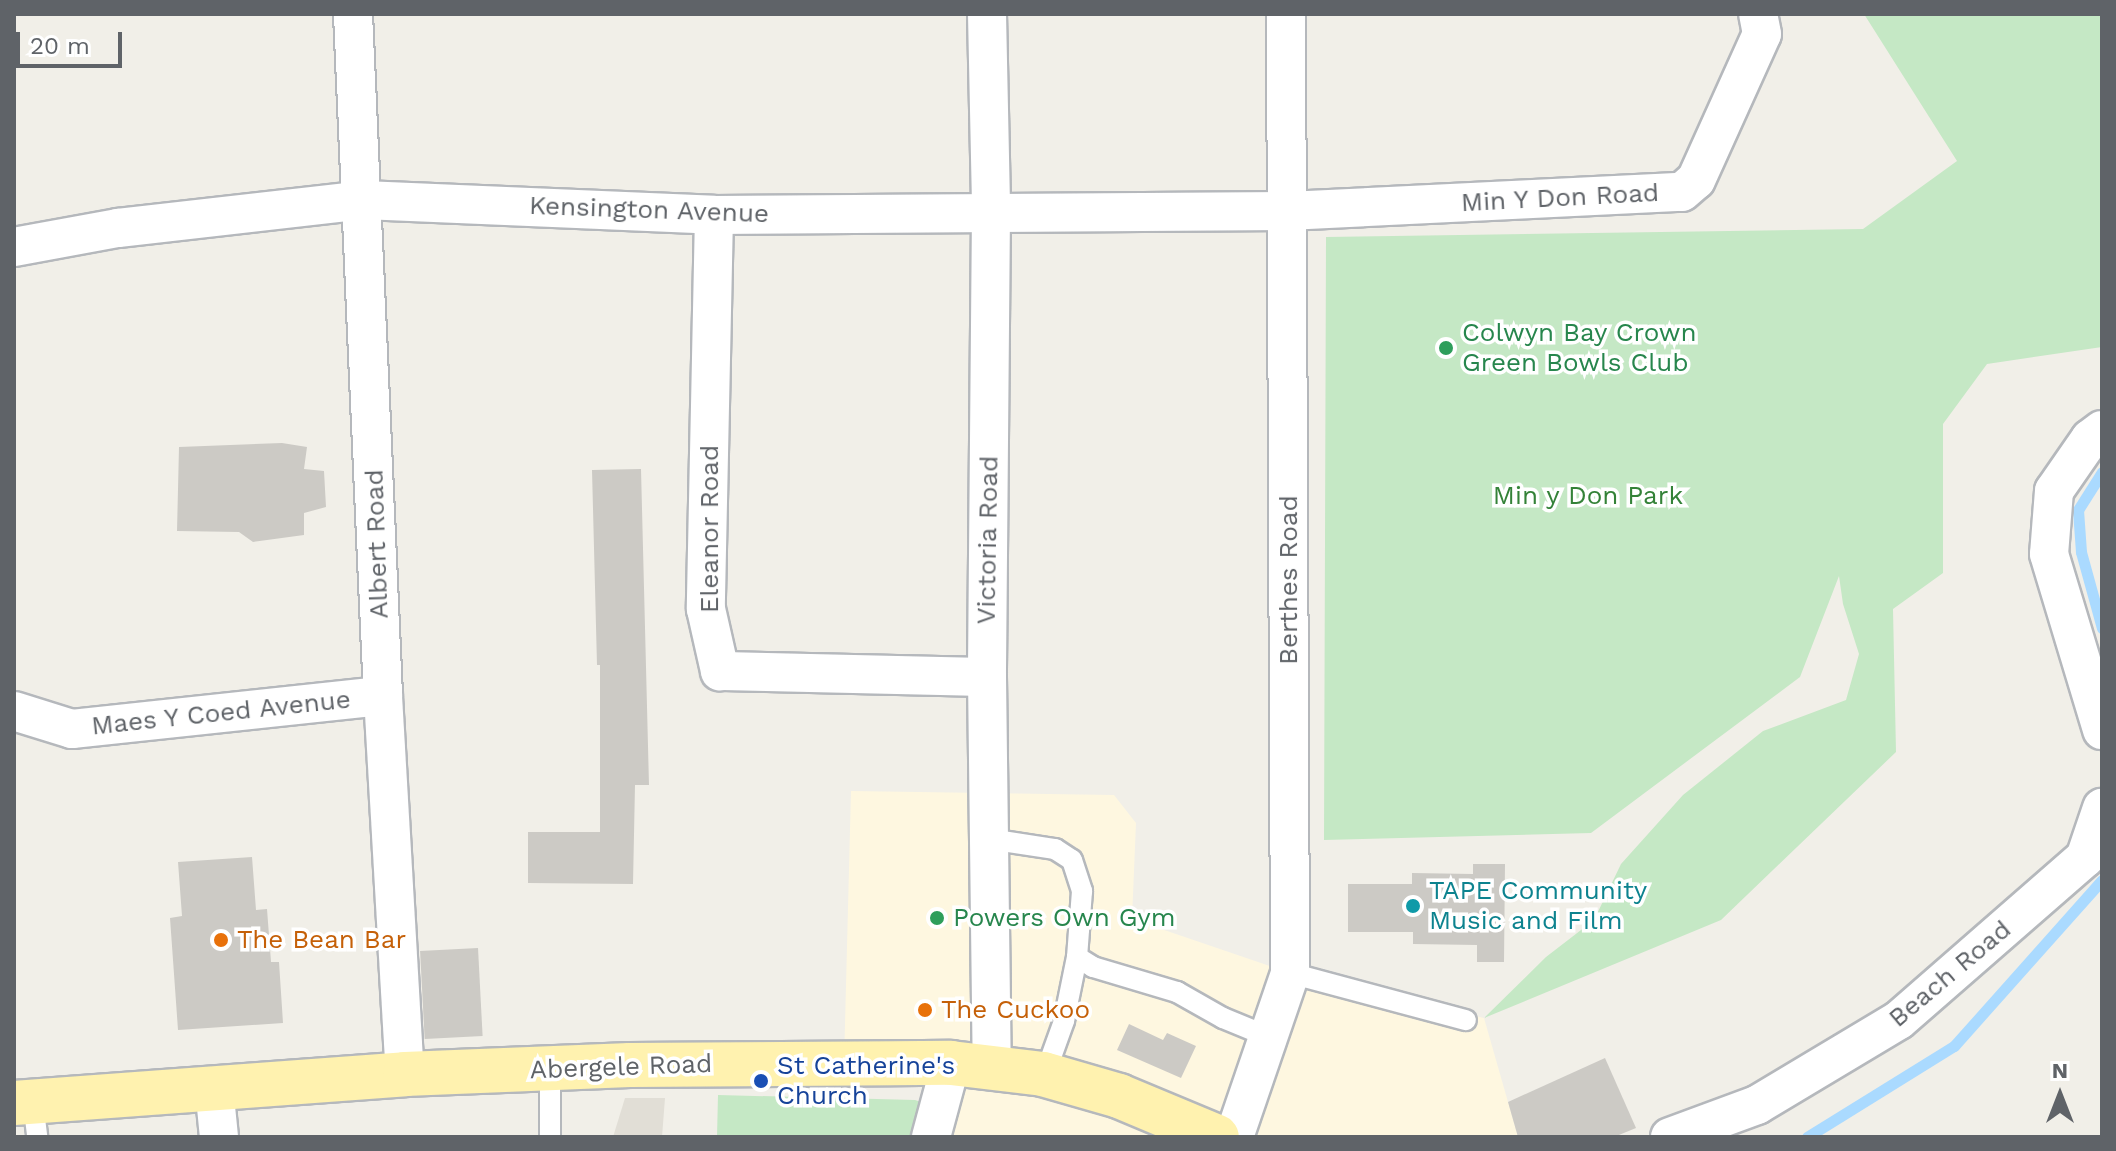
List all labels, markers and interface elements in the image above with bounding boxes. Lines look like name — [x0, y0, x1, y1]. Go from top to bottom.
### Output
scale bar — [20, 16, 126, 66]
text: 20 m — [30, 32, 90, 60]
street label: Min Y Don Road — [1459, 177, 1661, 219]
street label: Kensington Avenue — [528, 190, 770, 230]
place label: Colwyn Bay Crown Green Bowls Club — [1462, 317, 1697, 378]
marker: Colwyn Bay Crown Green Bowls Club — [1437, 339, 1455, 357]
street label: Eleanor Road — [694, 445, 726, 613]
street label: Victoria Road — [971, 455, 1005, 625]
street label: Albert Road — [359, 469, 395, 619]
park label: Min y Don Park — [1492, 480, 1684, 512]
street label: Berthes Road — [1273, 495, 1305, 665]
street label: Maes Y Coed Avenue — [88, 684, 354, 742]
place label: TAPE Community Music and Film — [1429, 875, 1647, 936]
marker: TAPE Community Music and Film — [1404, 897, 1422, 915]
place label: Powers Own Gym — [953, 902, 1175, 934]
marker: Powers Own Gym — [928, 909, 946, 927]
street label: Beach Road — [1883, 914, 2017, 1034]
place label: The Bean Bar — [237, 924, 406, 956]
marker: The Bean Bar — [212, 931, 230, 949]
place label: The Cuckoo — [941, 994, 1090, 1026]
marker: The Cuckoo — [916, 1001, 934, 1019]
street label: Abergele Road — [529, 1048, 713, 1086]
place label: St Catherine's Church — [777, 1050, 955, 1112]
north arrow — [2020, 1055, 2100, 1135]
text: N — [2052, 1058, 2068, 1083]
marker: St Catherine's Church — [752, 1072, 770, 1090]

